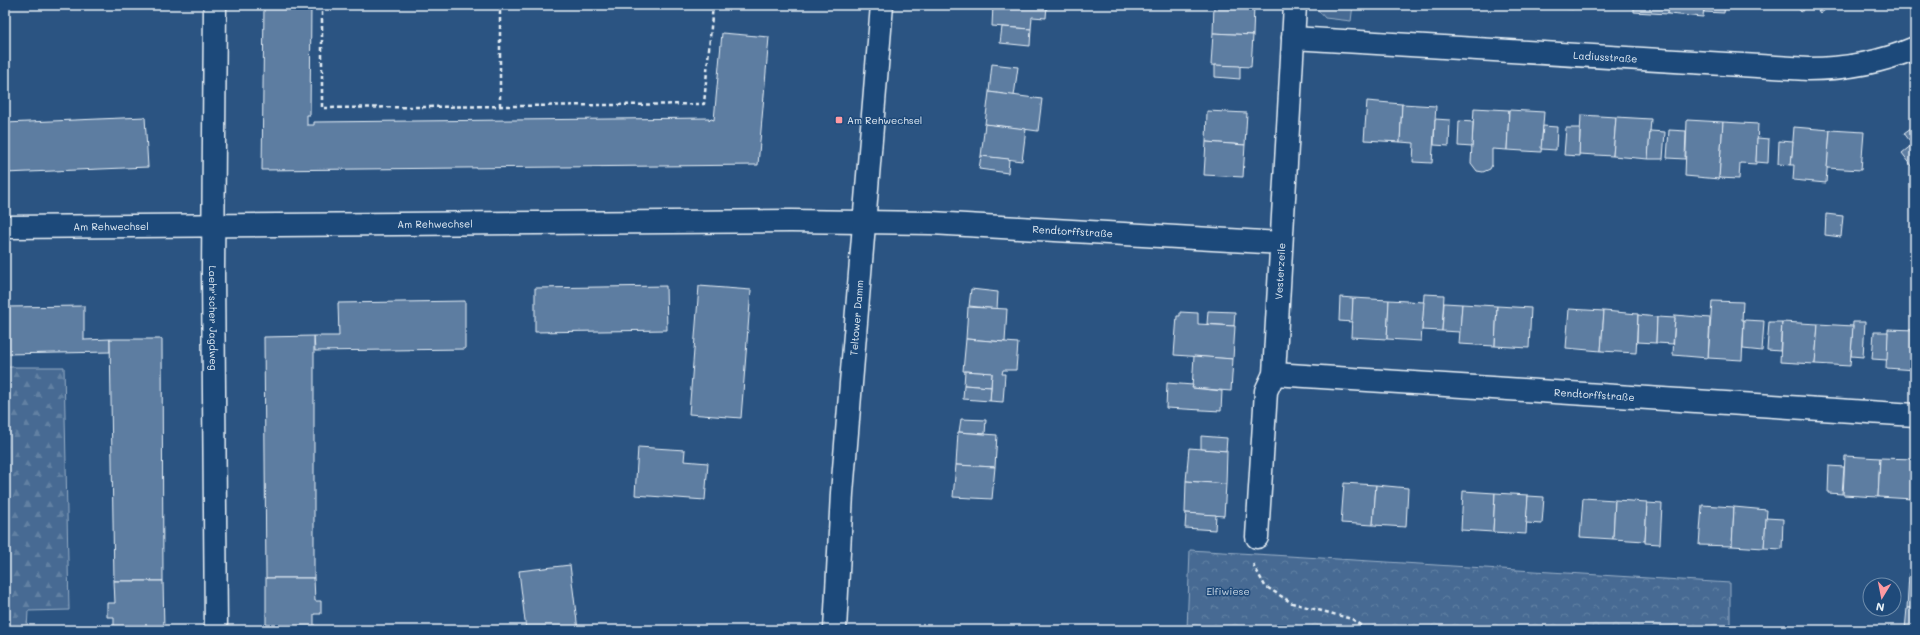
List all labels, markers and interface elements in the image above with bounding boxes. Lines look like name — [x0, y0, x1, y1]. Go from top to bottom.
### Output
street label: Ladiusstraße — [1573, 48, 1638, 66]
place label: Am Rehwechsel — [847, 113, 922, 127]
marker: Am Rehwechsel — [834, 115, 844, 125]
street label: Am Rehwechsel — [397, 216, 473, 231]
street label: Am Rehwechsel — [73, 219, 149, 233]
street label: Rendtorffstraße — [1032, 222, 1113, 240]
street label: Vesterzeile — [1271, 243, 1288, 300]
street label: Laehr'scher Jagdweg — [206, 265, 221, 371]
street label: Teltower Damm — [846, 279, 866, 356]
street label: Rendtorffstraße — [1554, 385, 1635, 404]
north arrow — [1862, 577, 1902, 617]
park label: Elfiwiese — [1206, 584, 1250, 598]
text: N — [1875, 599, 1886, 615]

